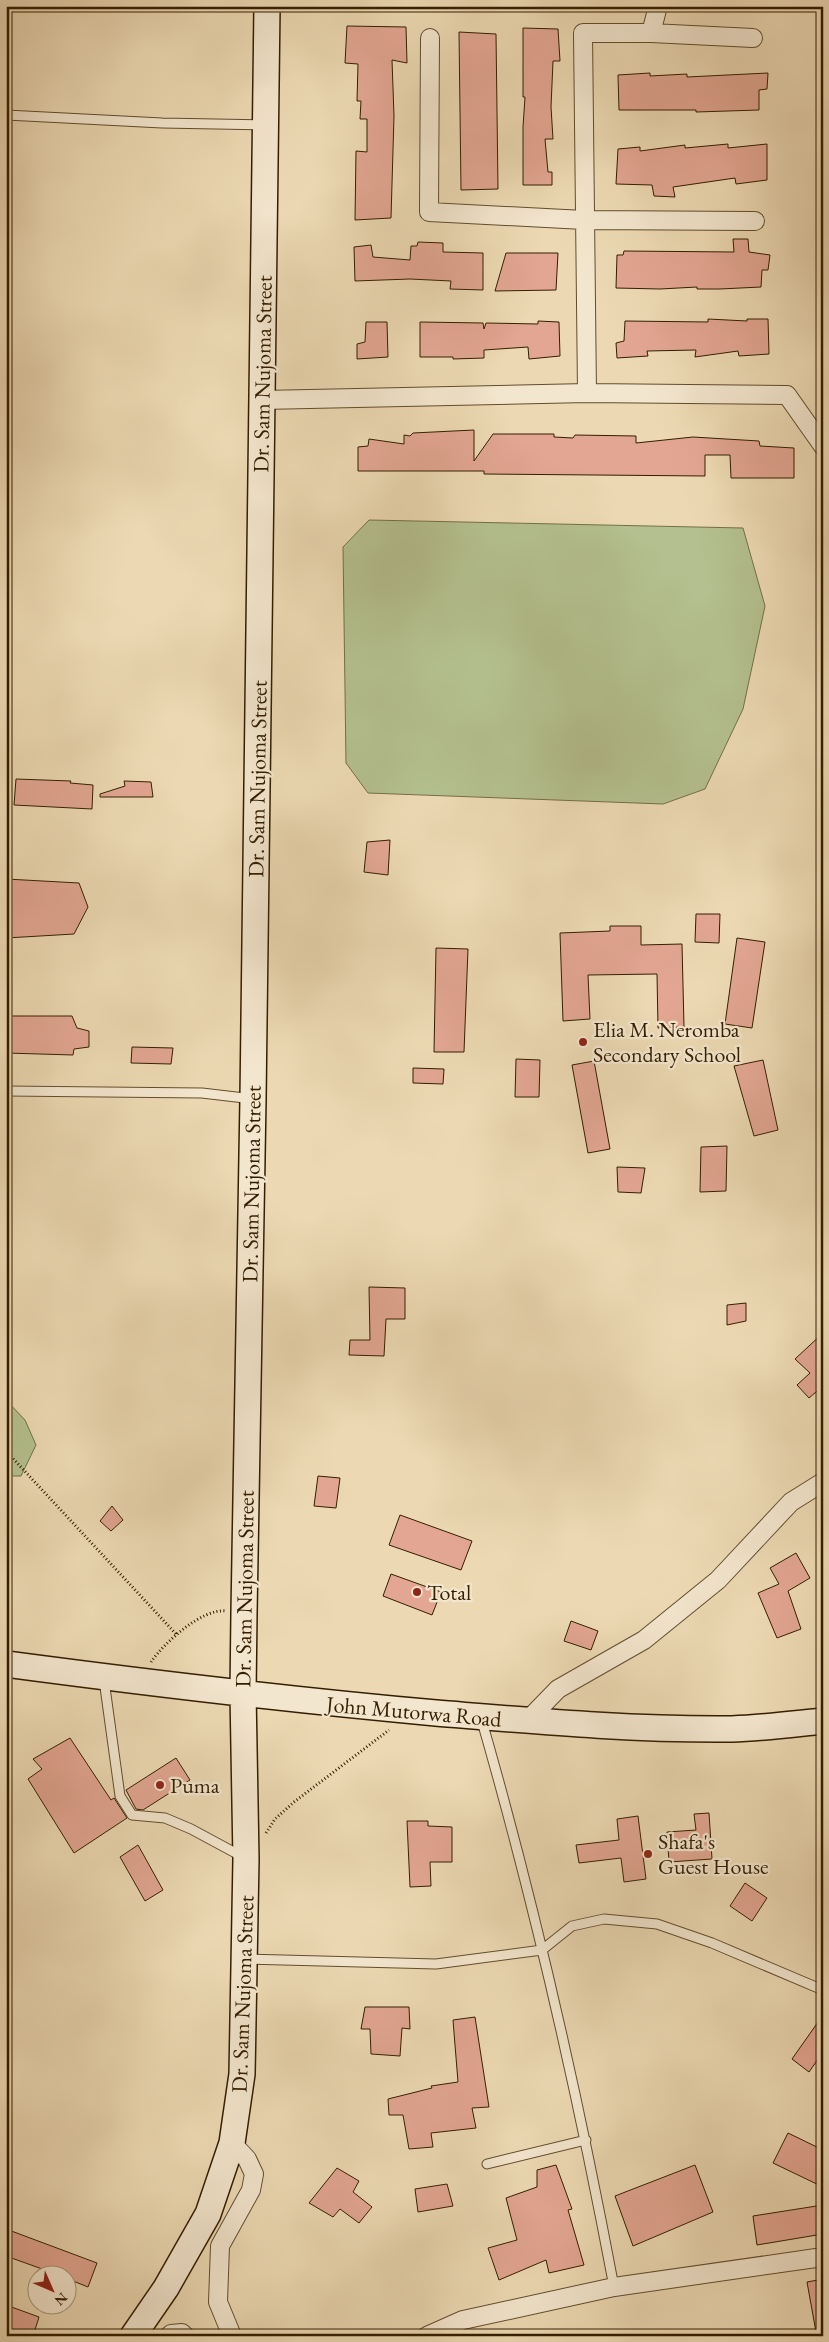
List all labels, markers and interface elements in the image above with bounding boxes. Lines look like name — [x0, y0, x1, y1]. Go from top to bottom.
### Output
street label: Dr. Sam Nujoma Street — [246, 275, 279, 473]
street label: Dr. Sam Nujoma Street — [241, 680, 274, 878]
place label: Elia M. Neromba Secondary School — [593, 1015, 741, 1069]
marker: Elia M. Neromba Secondary School — [577, 1036, 589, 1048]
street label: Dr. Sam Nujoma Street — [235, 1085, 268, 1283]
street label: Dr. Sam Nujoma Street — [228, 1490, 261, 1688]
place label: Total — [427, 1578, 471, 1607]
marker: Total — [411, 1586, 423, 1598]
street label: John Mutorwa Road — [323, 1689, 504, 1734]
place label: Puma — [170, 1771, 220, 1800]
marker: Puma — [154, 1779, 166, 1791]
place label: Shafa's Guest House — [658, 1827, 769, 1881]
marker: Shafa's Guest House — [642, 1848, 654, 1860]
street label: Dr. Sam Nujoma Street — [225, 1895, 260, 2093]
north arrow — [28, 2264, 78, 2314]
text: N — [50, 2289, 72, 2310]

